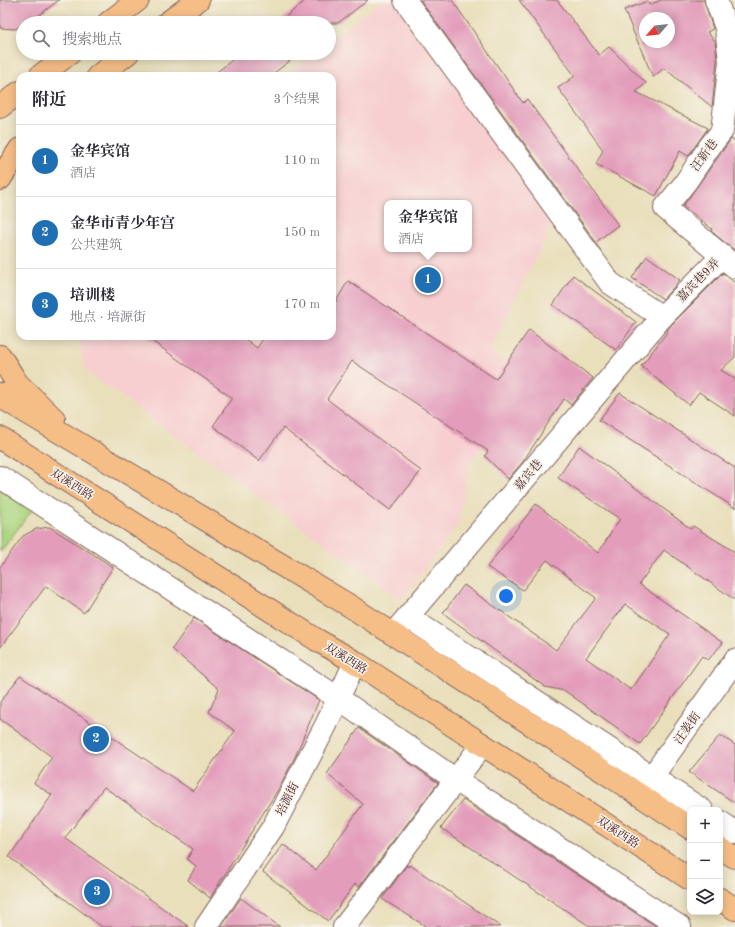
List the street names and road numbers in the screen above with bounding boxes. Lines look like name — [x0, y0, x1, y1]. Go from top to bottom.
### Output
street label: 汪新巷 — [688, 136, 720, 174]
street label: 嘉宾巷9弄 — [674, 255, 722, 305]
street label: 嘉宾巷 — [511, 457, 545, 493]
street label: 双溪西路 — [48, 465, 96, 503]
street label: 双溪西路 — [322, 639, 370, 677]
street label: 汪姜街 — [671, 708, 704, 747]
street label: 培源街 — [273, 779, 302, 818]
street label: 双溪西路 — [594, 813, 642, 851]

